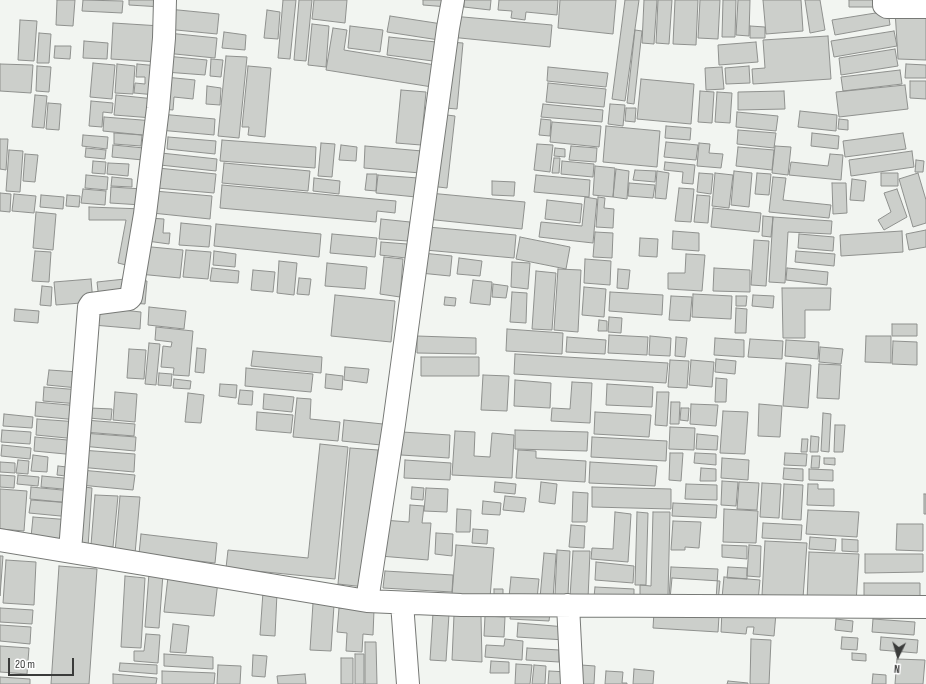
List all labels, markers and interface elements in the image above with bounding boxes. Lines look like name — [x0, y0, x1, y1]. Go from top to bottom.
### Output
north arrow — [878, 636, 918, 676]
scale bar — [10, 650, 76, 676]
text: 20 m — [15, 657, 35, 672]
text: N — [893, 662, 900, 675]

